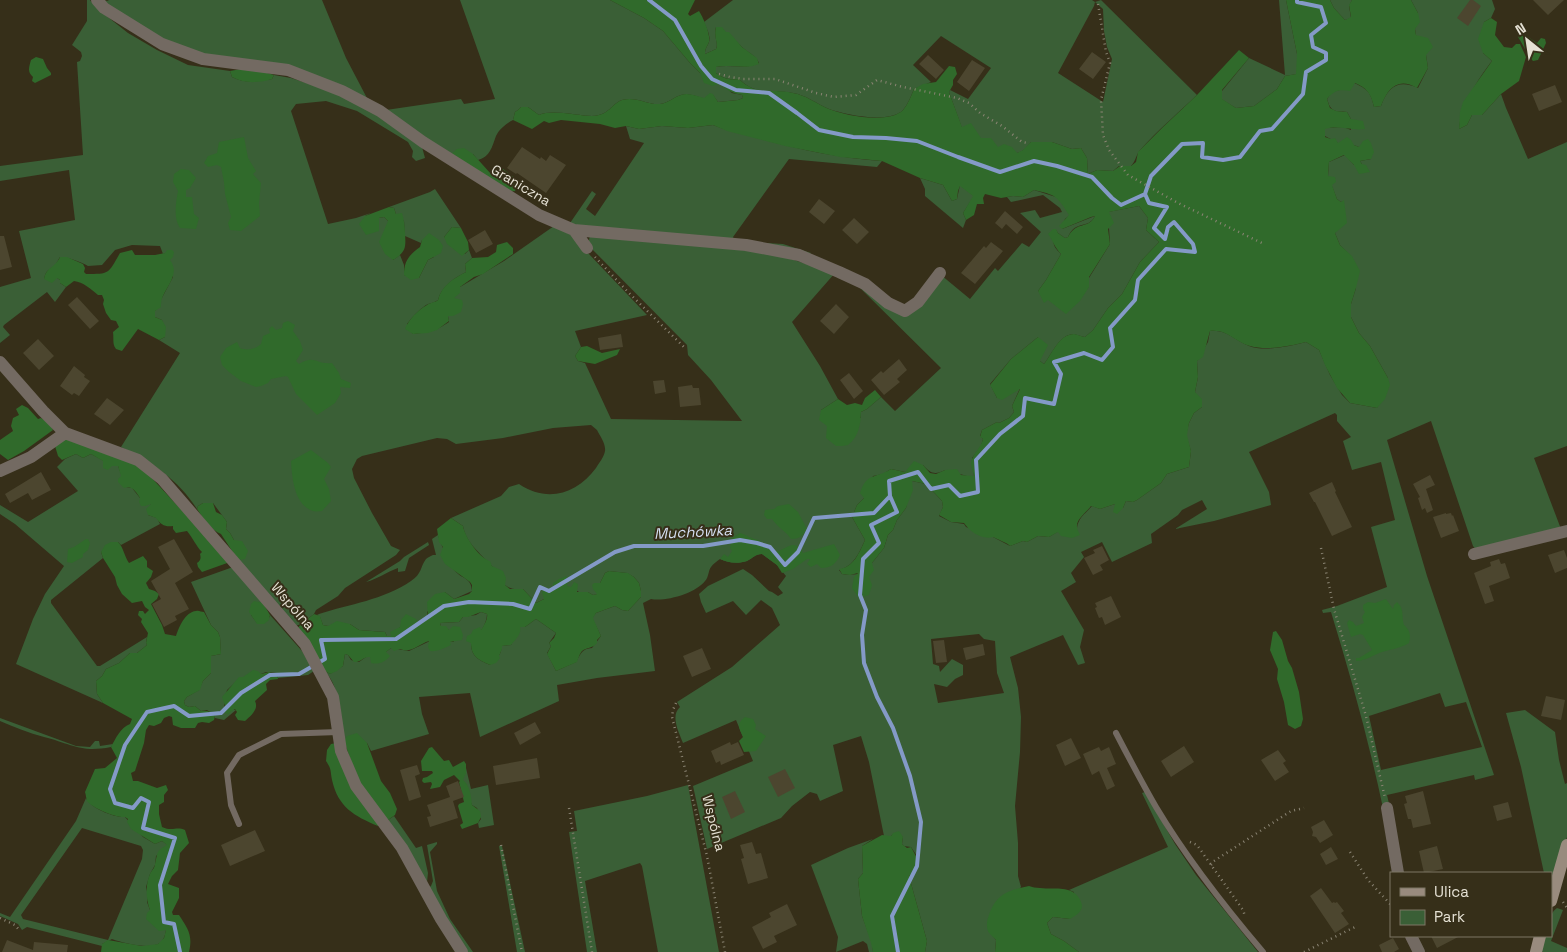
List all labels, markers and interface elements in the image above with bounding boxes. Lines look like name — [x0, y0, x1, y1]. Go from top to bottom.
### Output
north arrow — [1502, 15, 1552, 65]
text: N — [1512, 19, 1529, 39]
street label: Graniczna — [488, 160, 554, 210]
water label: Muchówka — [654, 520, 733, 543]
street label: Wspólna — [267, 578, 319, 634]
street label: Wspólna — [698, 793, 730, 853]
legend — [1390, 872, 1552, 937]
text: Ulica — [1434, 882, 1469, 901]
text: Park — [1434, 907, 1465, 926]

